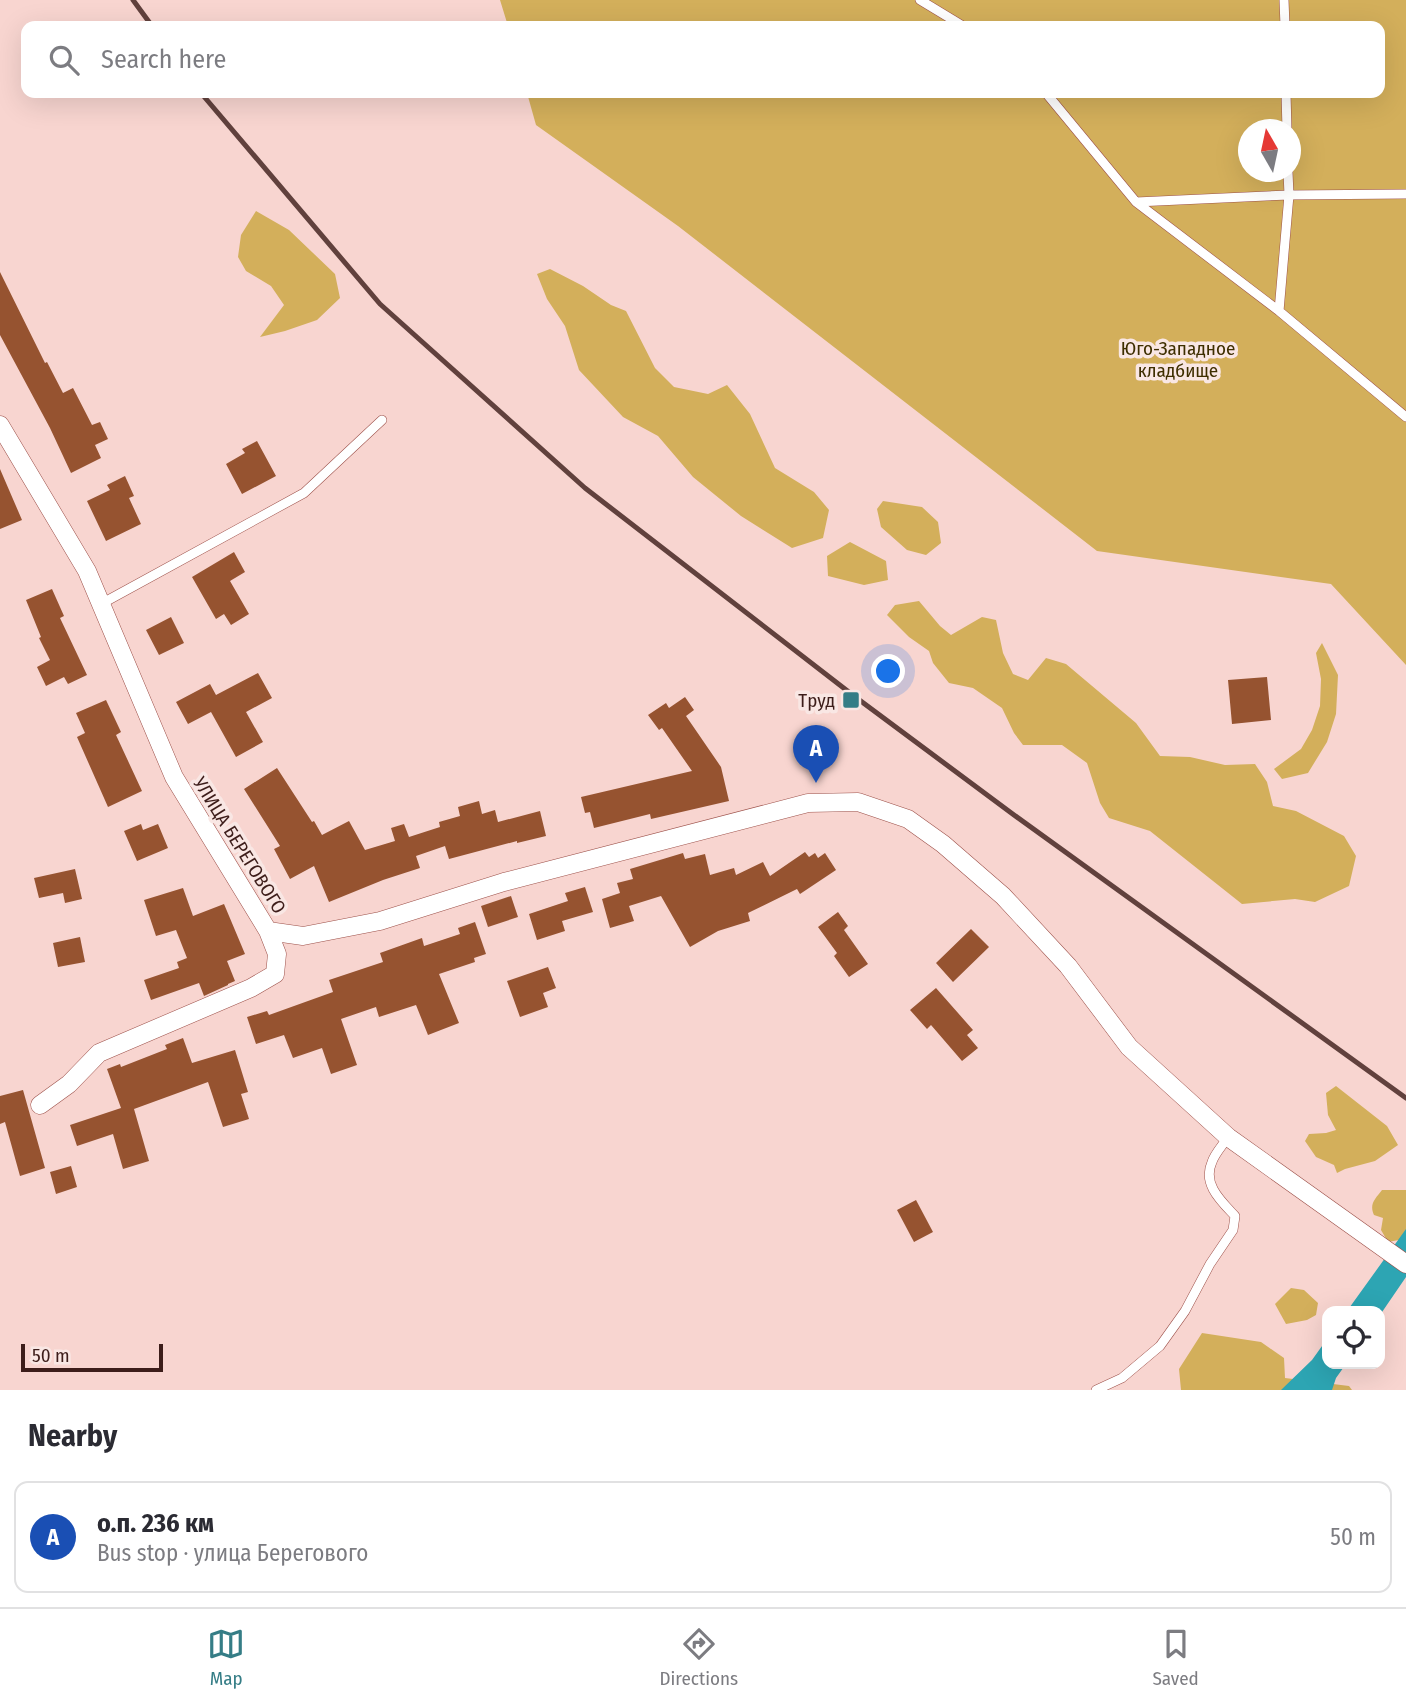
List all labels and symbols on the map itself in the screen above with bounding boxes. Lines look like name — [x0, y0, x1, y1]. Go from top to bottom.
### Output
north arrow — [1238, 119, 1301, 182]
park label: Юго-Западное кладбище — [1121, 337, 1235, 382]
your location — [871, 654, 905, 688]
place label: Труд — [798, 689, 835, 712]
marker: Труд — [841, 690, 861, 710]
pin: A — [793, 725, 839, 783]
street label: УЛИЦА БЕРЕГОВОГО — [188, 772, 291, 918]
scale bar — [21, 1341, 163, 1373]

